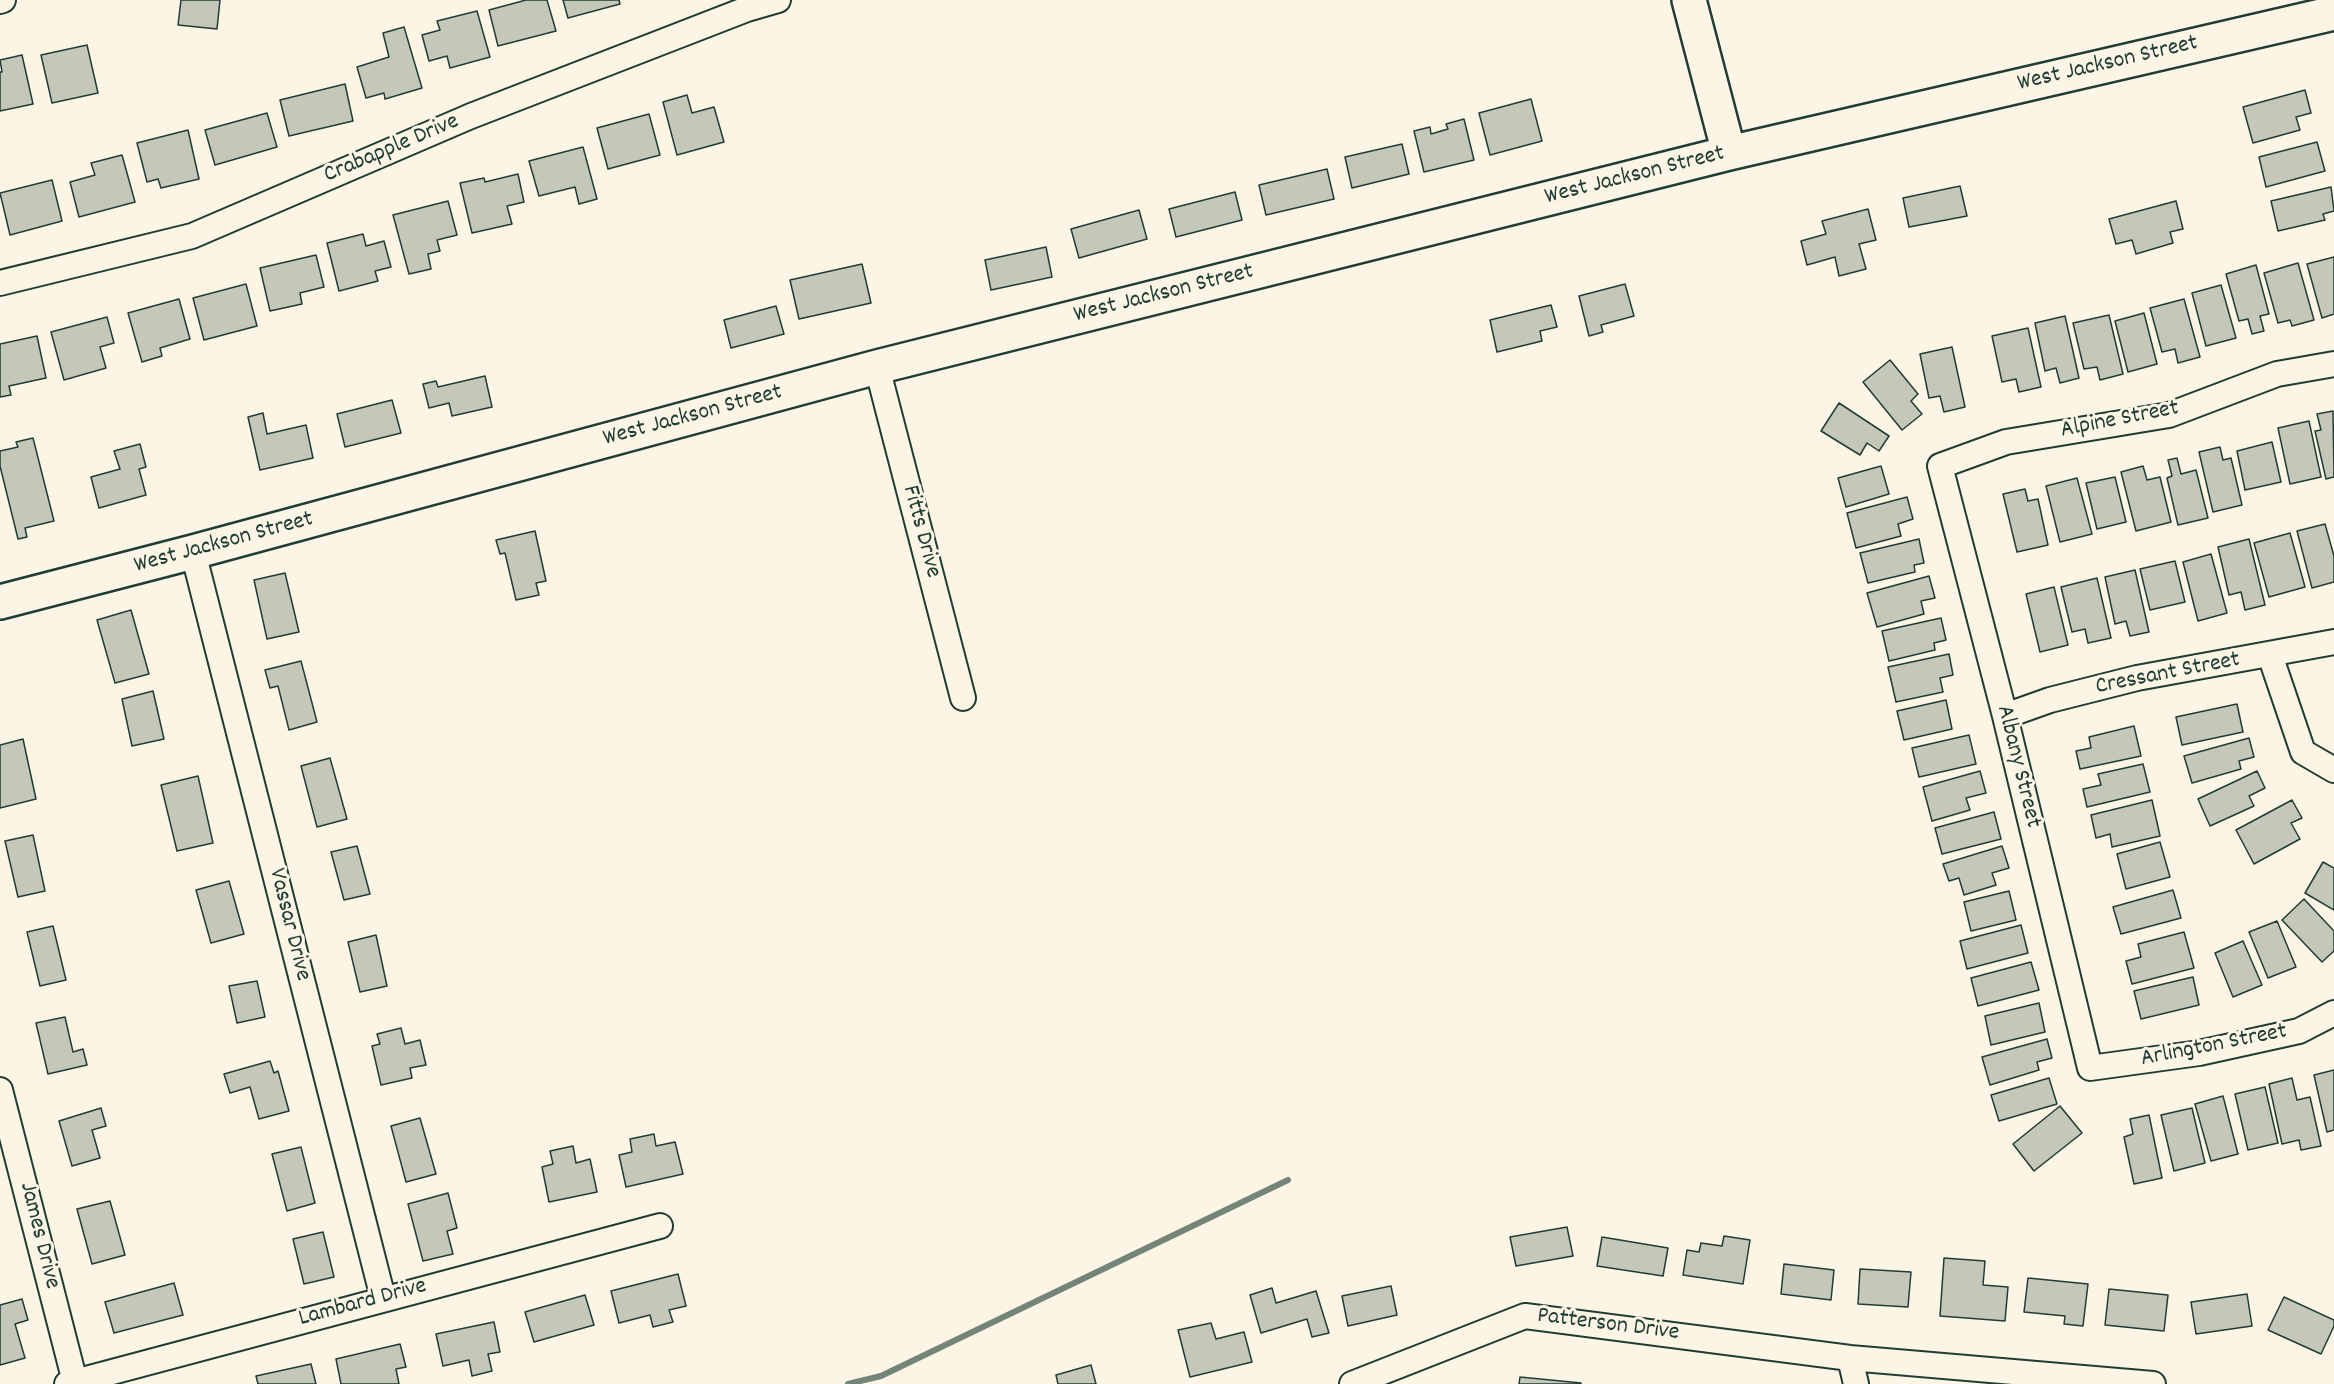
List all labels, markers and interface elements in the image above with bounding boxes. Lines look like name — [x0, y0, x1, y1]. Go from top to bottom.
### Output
street label: West Jackson Street — [2015, 30, 2201, 100]
street label: Crabapple Drive — [320, 109, 464, 191]
street label: West Jackson Street — [1542, 141, 1728, 213]
street label: West Jackson Street — [1071, 259, 1257, 331]
street label: West Jackson Street — [600, 379, 786, 455]
street label: Alpine Street — [2058, 395, 2182, 447]
street label: Fitts Drive — [894, 483, 946, 581]
street label: West Jackson Street — [131, 506, 317, 582]
street label: Cressant Street — [2093, 647, 2243, 703]
street label: Albany Street — [1988, 703, 2046, 831]
street label: Vassar Drive — [260, 866, 316, 984]
street label: Arlington Street — [2139, 1019, 2289, 1075]
street label: James Drive — [11, 1180, 65, 1292]
street label: Lambard Drive — [296, 1273, 430, 1335]
street label: Patterson Drive — [1535, 1303, 1681, 1349]

